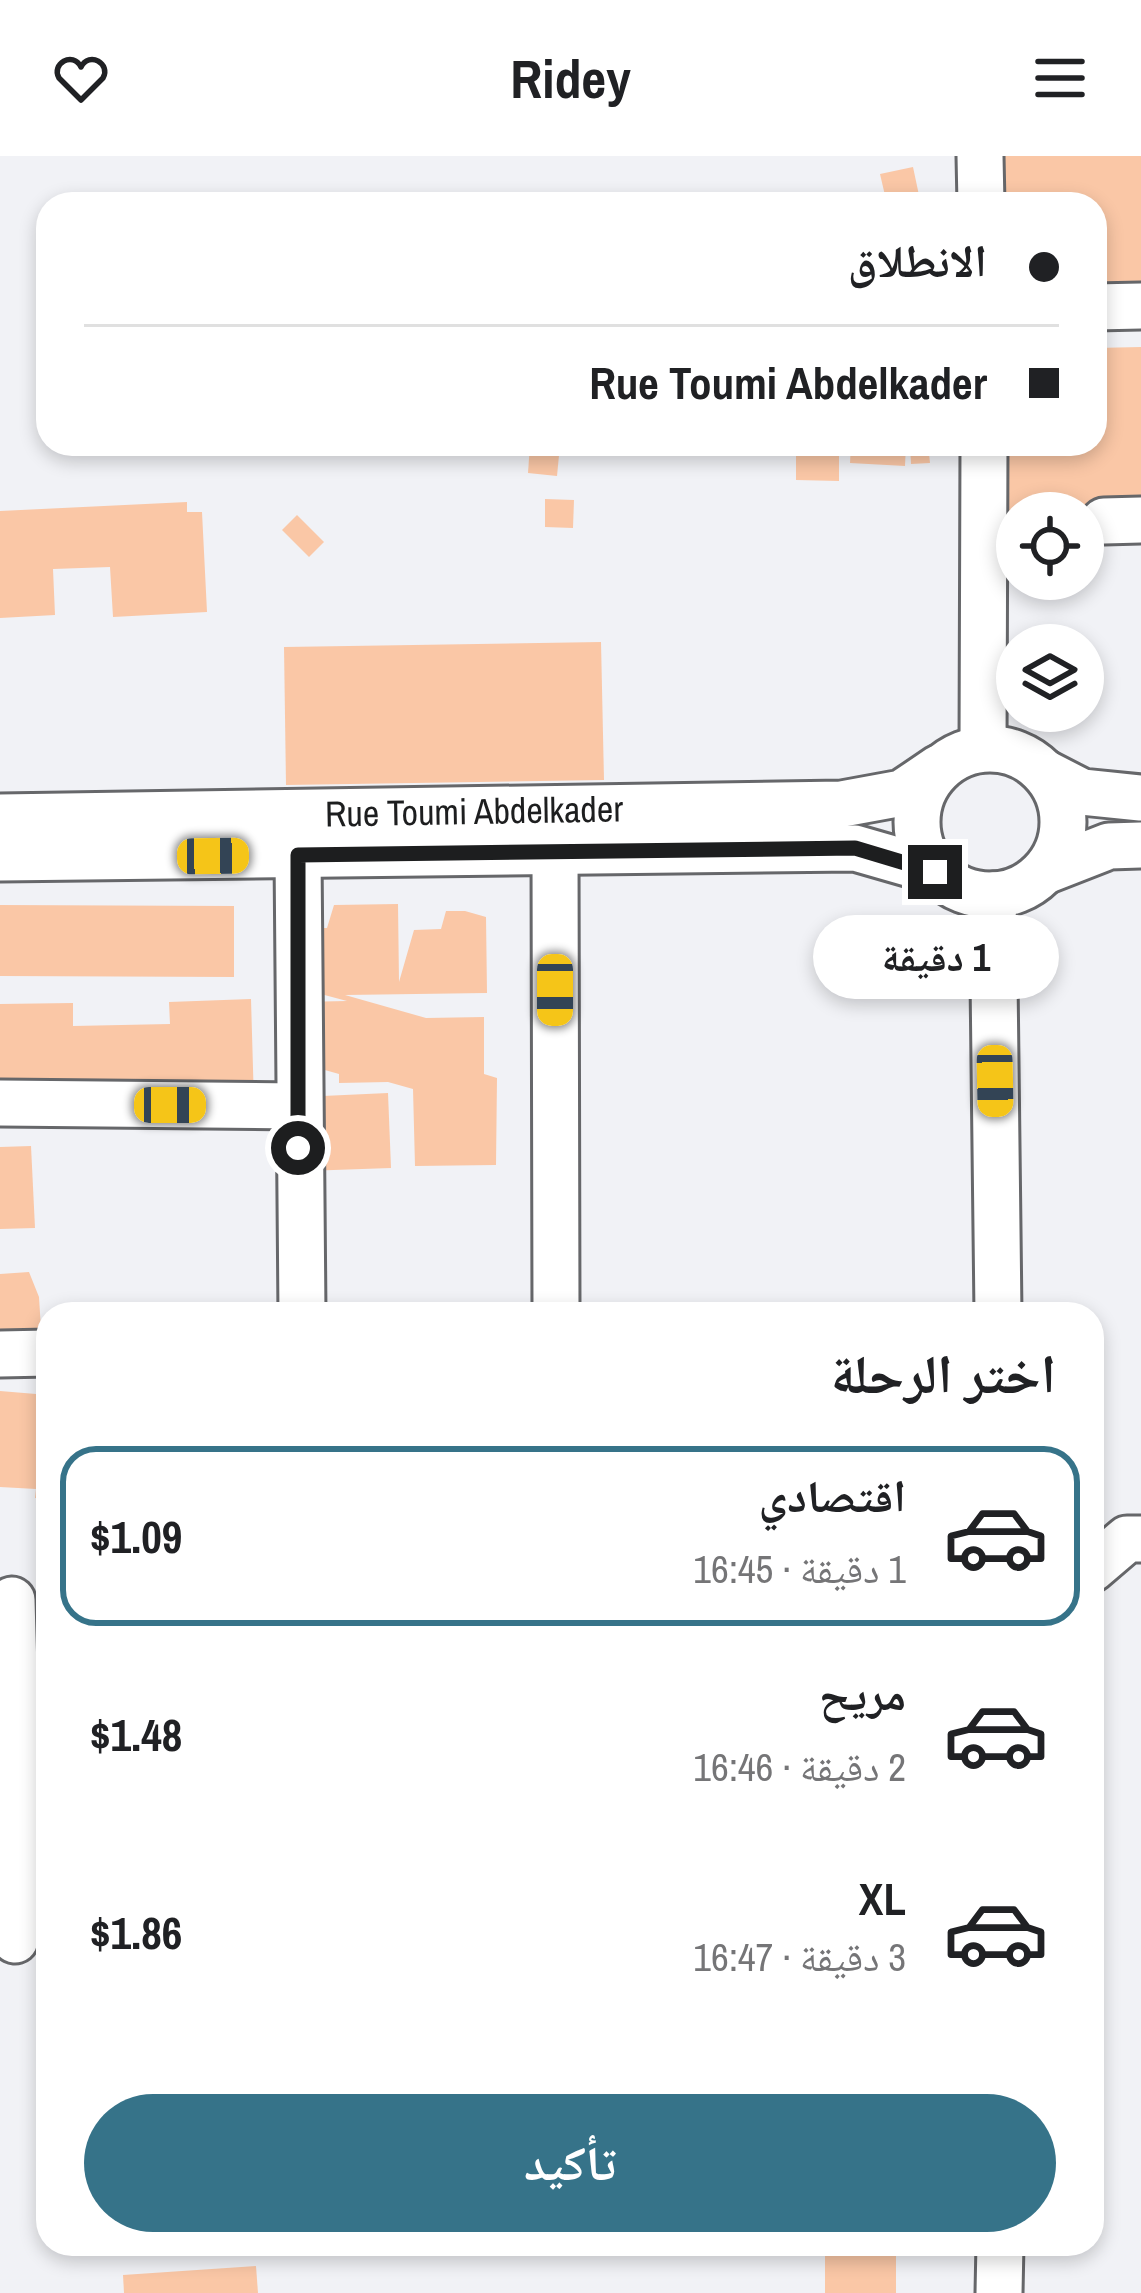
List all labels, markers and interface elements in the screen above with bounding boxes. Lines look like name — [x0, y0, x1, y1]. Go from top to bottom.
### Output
text: Ridey — [510, 42, 631, 115]
icon: heart — [48, 45, 114, 111]
icon: menu — [1027, 45, 1093, 111]
text: الانطلاق — [848, 230, 987, 291]
text: Rue Toumi Abdelkader — [589, 352, 987, 413]
map controls — [996, 492, 1104, 732]
button: locate — [996, 492, 1104, 600]
button: layers — [996, 624, 1104, 732]
street label: Rue Toumi Abdelkader — [325, 784, 624, 838]
car — [177, 837, 249, 875]
route end — [908, 845, 962, 899]
callout: 1 دقيقة — [812, 914, 1058, 998]
text: 1 دقيقة — [882, 931, 990, 983]
car — [537, 954, 573, 1026]
car — [976, 1045, 1014, 1117]
car — [134, 1087, 206, 1123]
route start — [271, 1121, 325, 1175]
text: اختر الرحلة — [831, 1337, 1056, 1410]
text: اقتصادي — [759, 1465, 906, 1526]
icon: car — [942, 1482, 1050, 1590]
text: $1.09 — [90, 1506, 182, 1567]
text: 1 دقيقة · 16:45 — [693, 1543, 906, 1595]
text: مريح — [819, 1663, 906, 1724]
icon: car — [942, 1680, 1050, 1788]
text: $1.48 — [90, 1704, 182, 1765]
text: 2 دقيقة · 16:46 — [693, 1741, 906, 1793]
text: XL — [859, 1868, 906, 1929]
icon: car — [942, 1878, 1050, 1986]
text: $1.86 — [90, 1902, 182, 1963]
text: 3 دقيقة · 16:47 — [693, 1931, 906, 1983]
button: تأكيد — [84, 2094, 1056, 2232]

